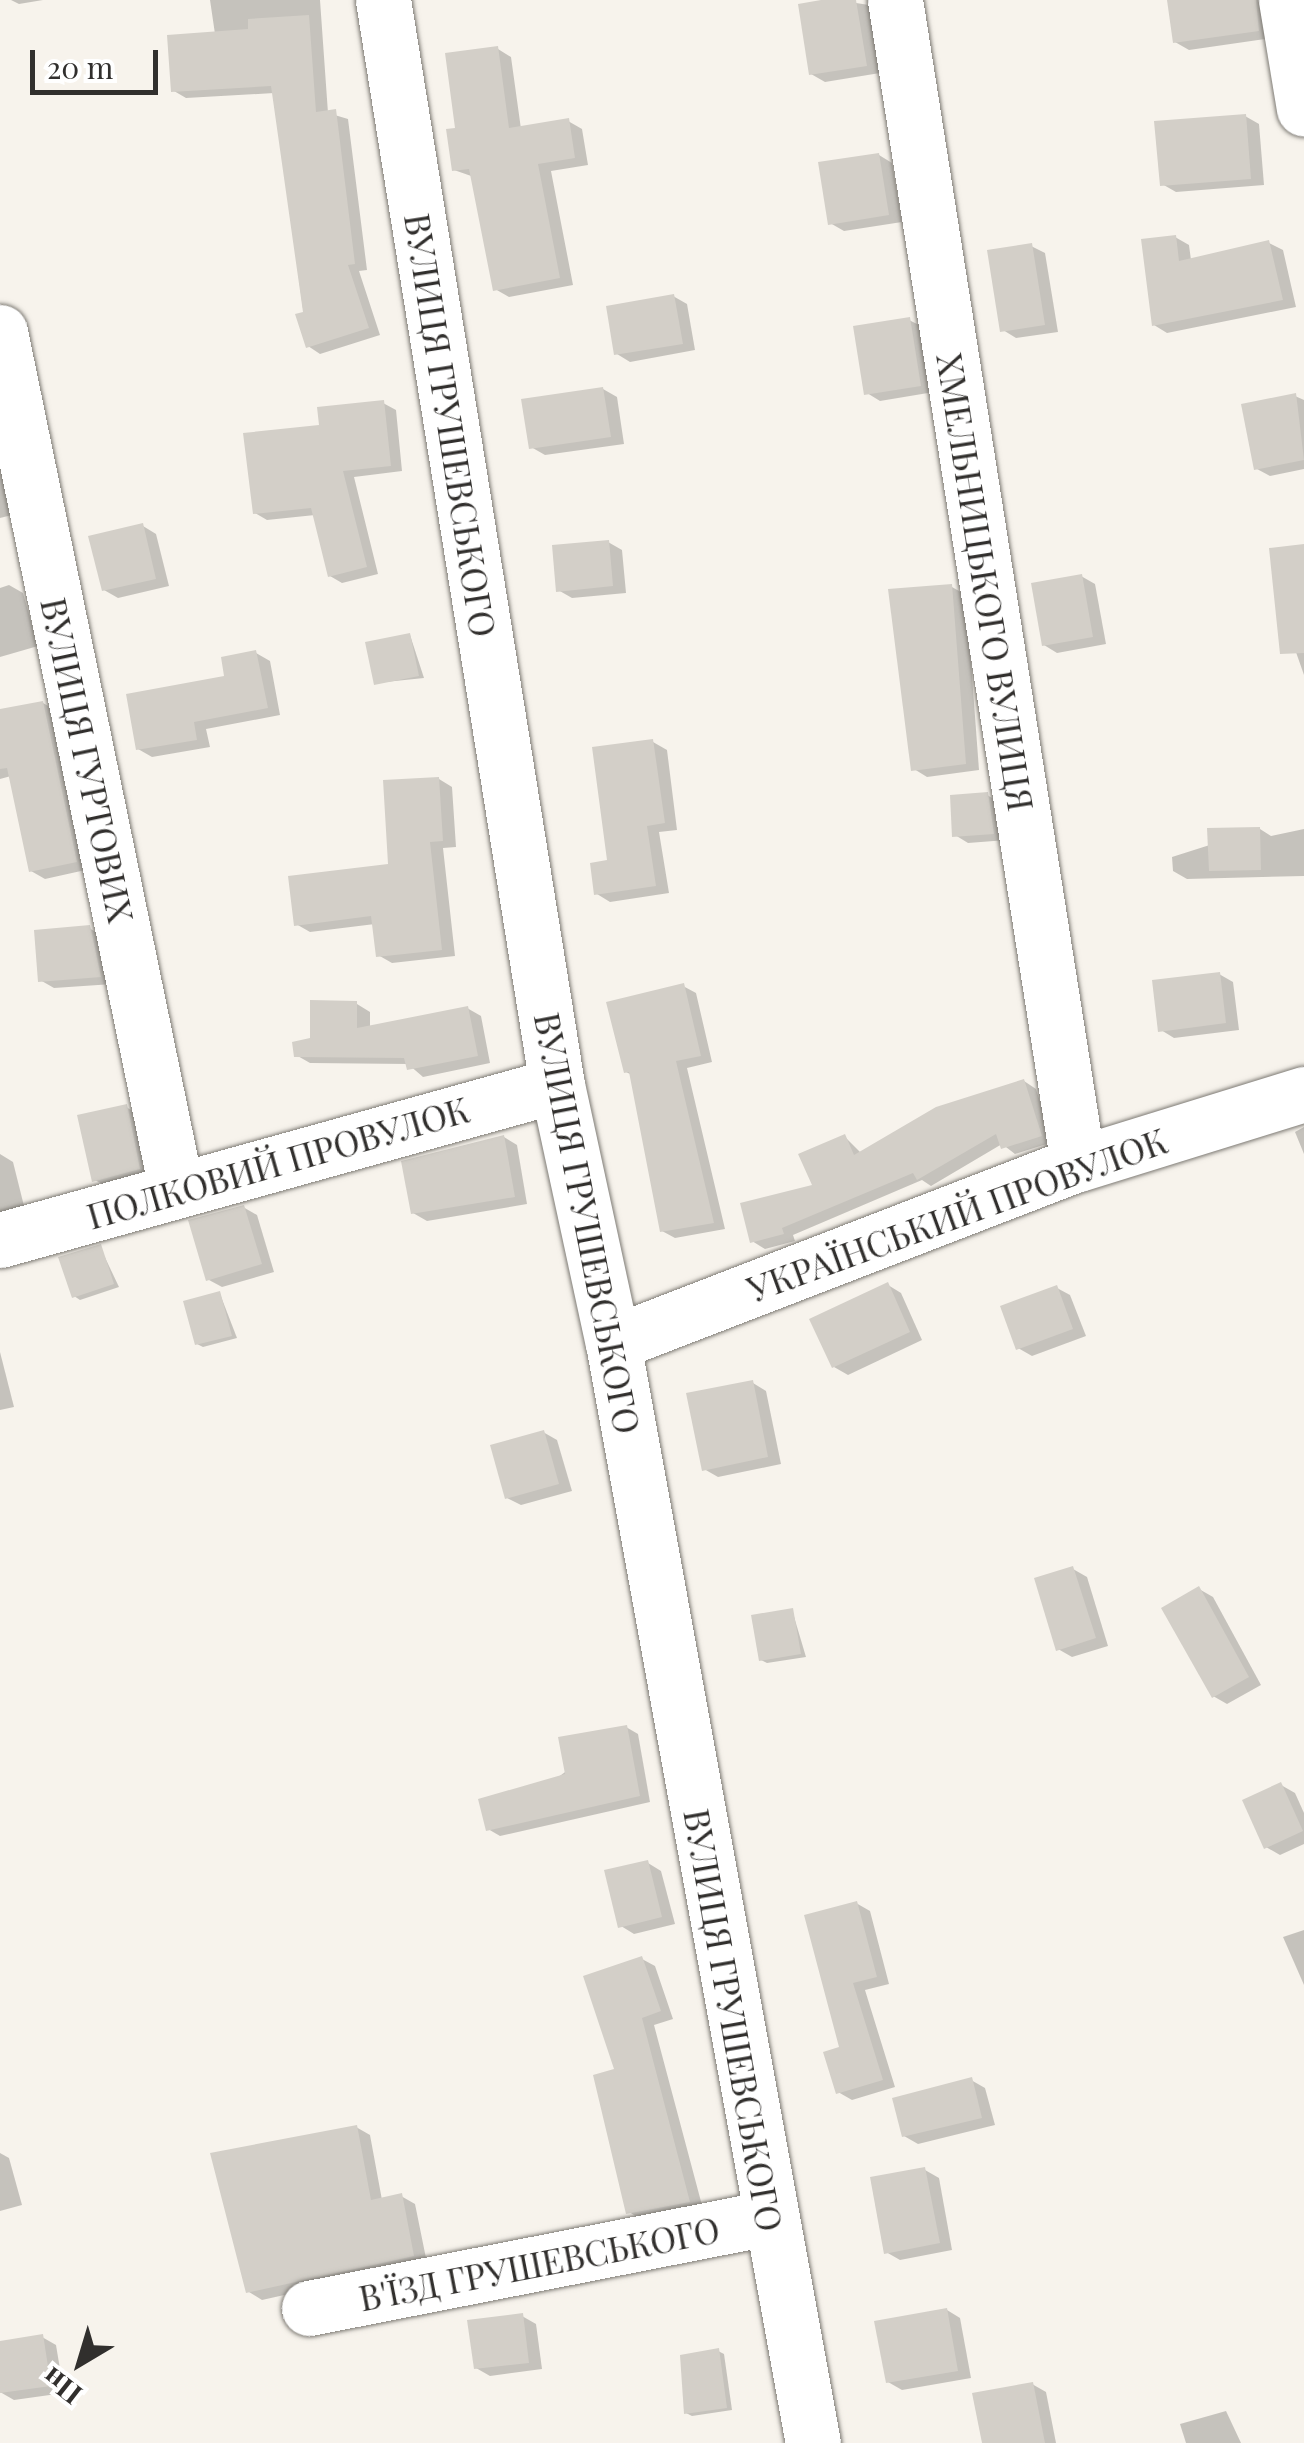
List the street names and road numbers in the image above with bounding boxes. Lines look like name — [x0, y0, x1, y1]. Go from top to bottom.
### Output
street label: ВУЛИЦЯ ГРУШЕВСЬКОГО — [397, 210, 505, 640]
street label: ХМЕЛЬНИЦЬКОГО ВУЛИЦЯ — [929, 350, 1043, 814]
street label: ВУЛИЦЯ ГУРТОВИХ — [33, 594, 143, 926]
street label: ВУЛИЦЯ ГРУШЕВСЬКОГО — [527, 1009, 649, 1437]
street label: ПОЛКОВИЙ ПРОВУЛОК — [82, 1087, 474, 1237]
street label: УКРАЇНСЬКИЙ ПРОВУЛОК — [741, 1118, 1173, 1310]
street label: ВУЛИЦЯ ГРУШЕВСЬКОГО — [676, 1805, 792, 2235]
street label: В'ЇЗД ГРУШЕВСЬКОГО — [355, 2207, 723, 2319]

